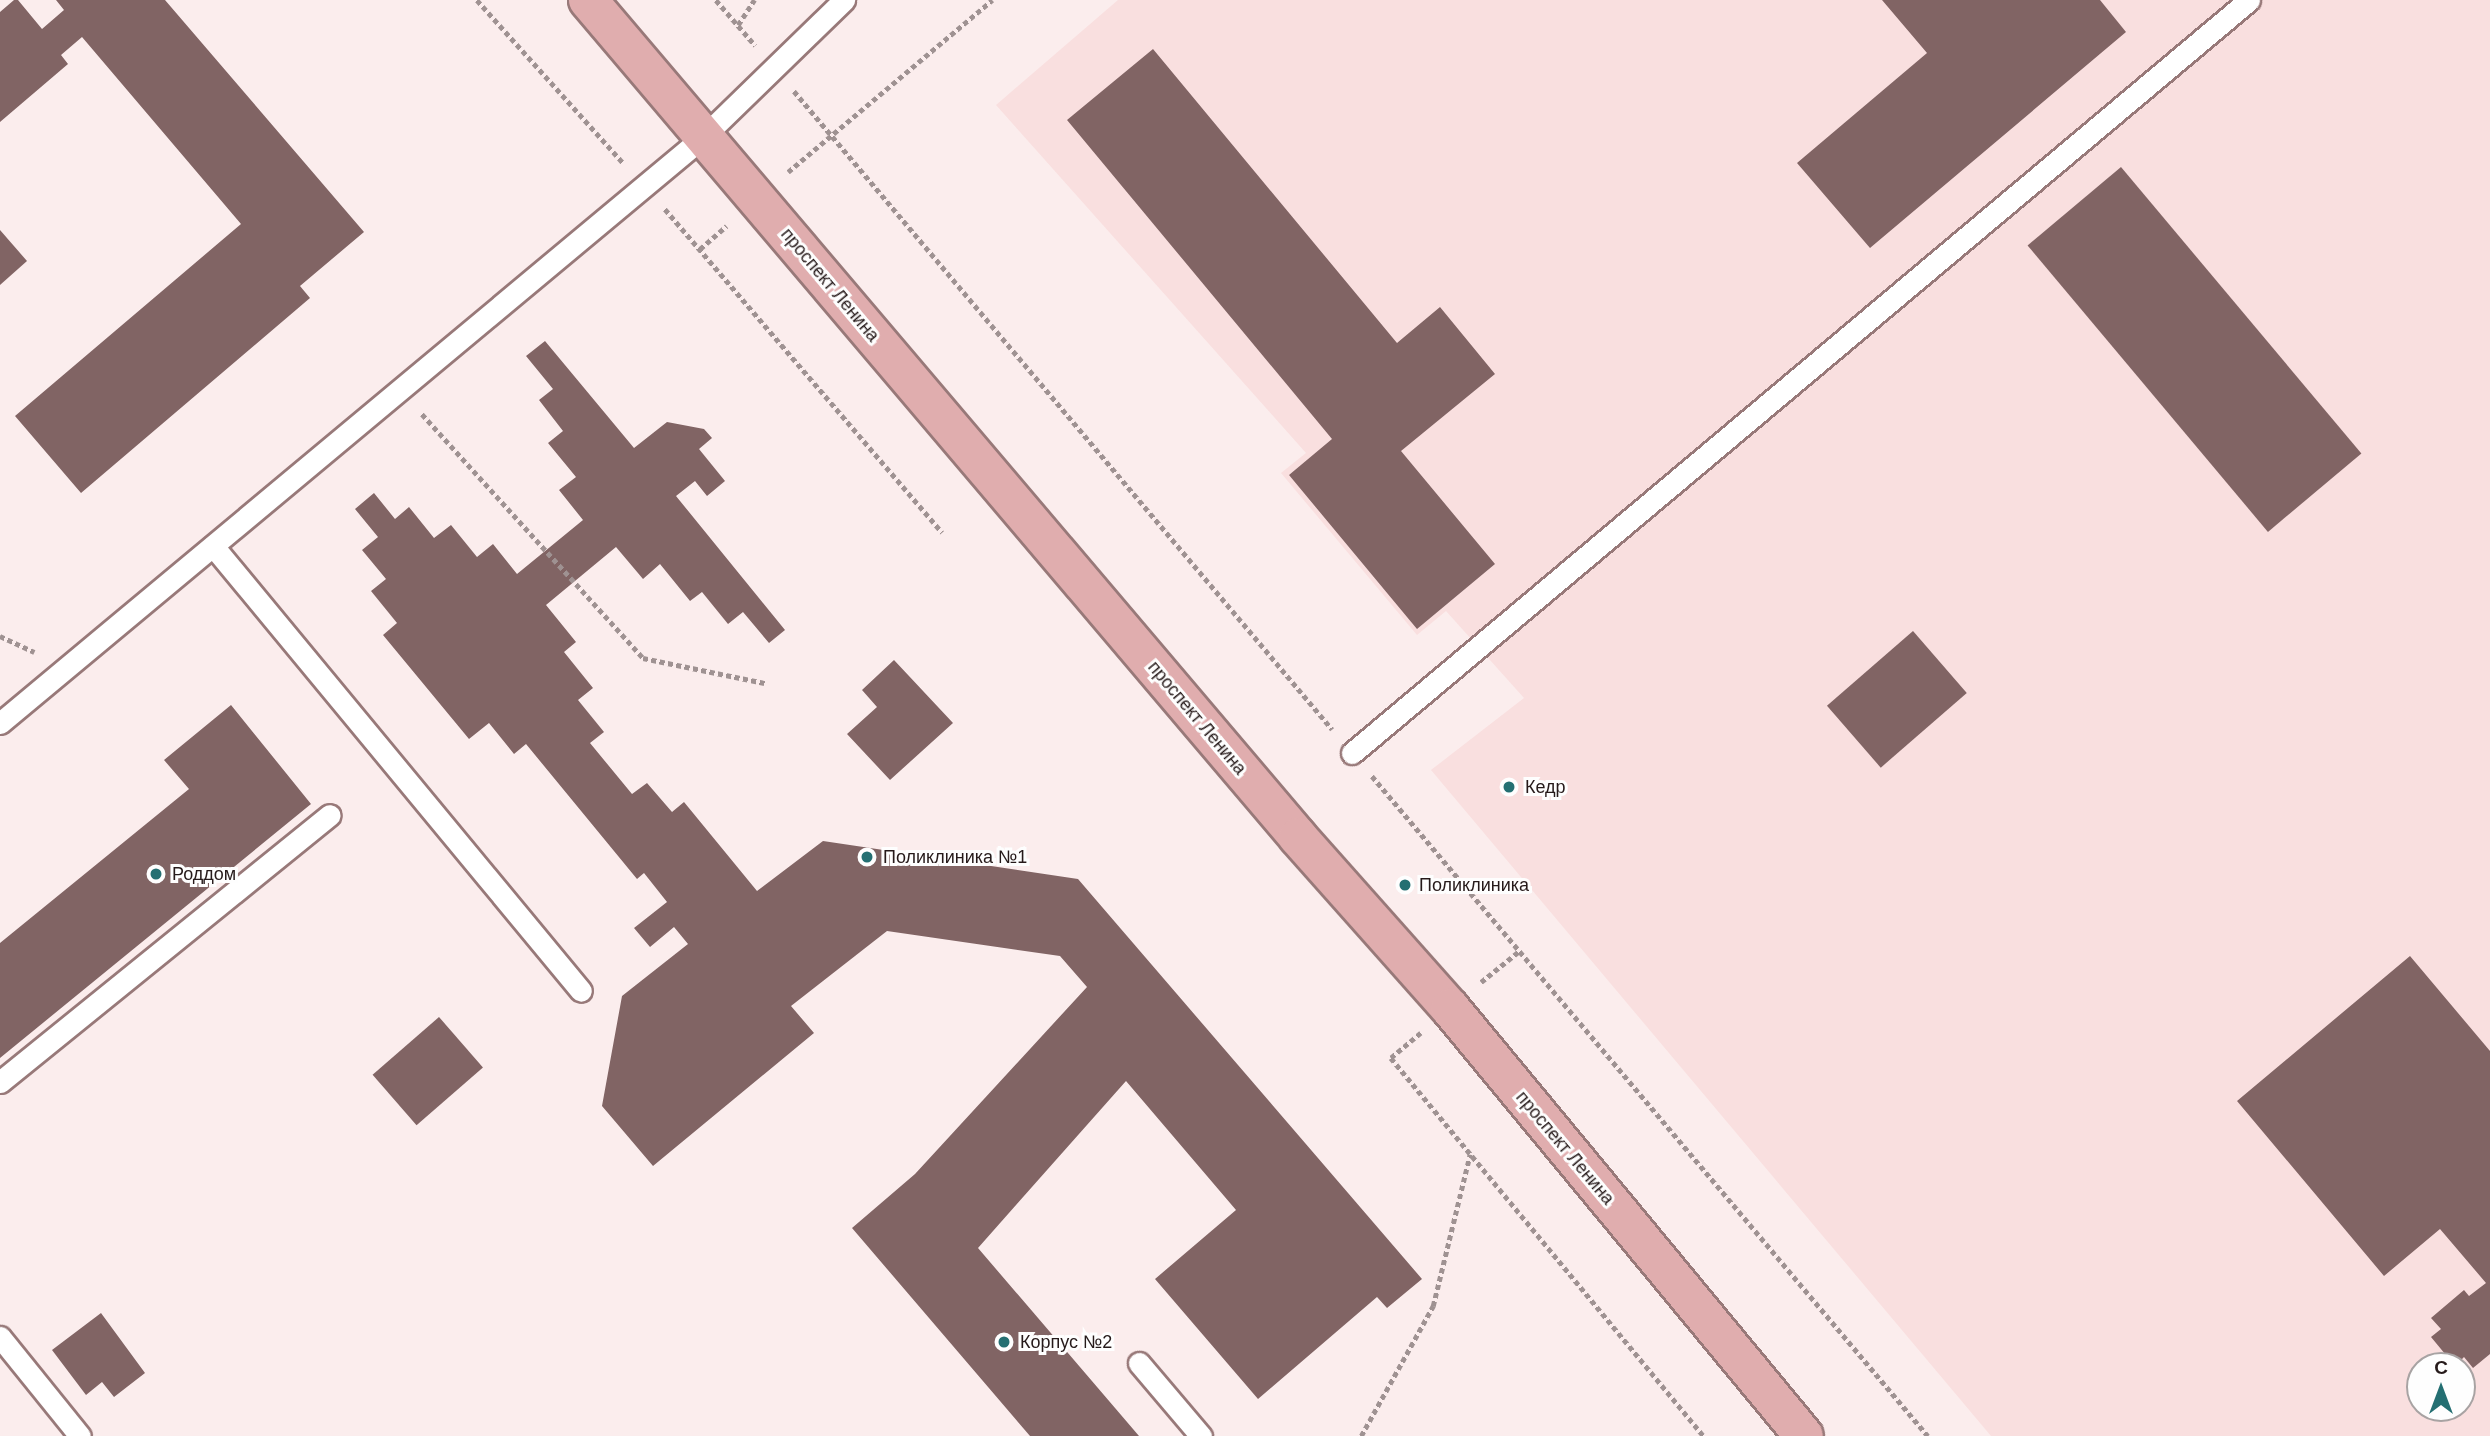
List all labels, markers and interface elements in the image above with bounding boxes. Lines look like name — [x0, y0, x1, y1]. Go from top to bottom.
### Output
street label: проспект Ленина — [776, 224, 884, 346]
street label: проспект Ленина — [1143, 657, 1251, 779]
place label: Кедр — [1525, 776, 1566, 798]
marker: Кедр — [1499, 777, 1519, 797]
place label: Поликлиника №1 — [883, 846, 1027, 868]
marker: Поликлиника №1 — [857, 847, 877, 867]
place label: Роддом — [172, 863, 236, 885]
marker: Роддом — [146, 864, 166, 884]
place label: Поликлиника — [1419, 874, 1529, 896]
marker: Поликлиника — [1397, 877, 1413, 893]
street label: проспект Ленина — [1511, 1087, 1619, 1209]
place label: Корпус №2 — [1020, 1331, 1112, 1353]
marker: Корпус №2 — [994, 1332, 1014, 1352]
north arrow — [2406, 1352, 2476, 1422]
text: С — [2434, 1357, 2448, 1378]

